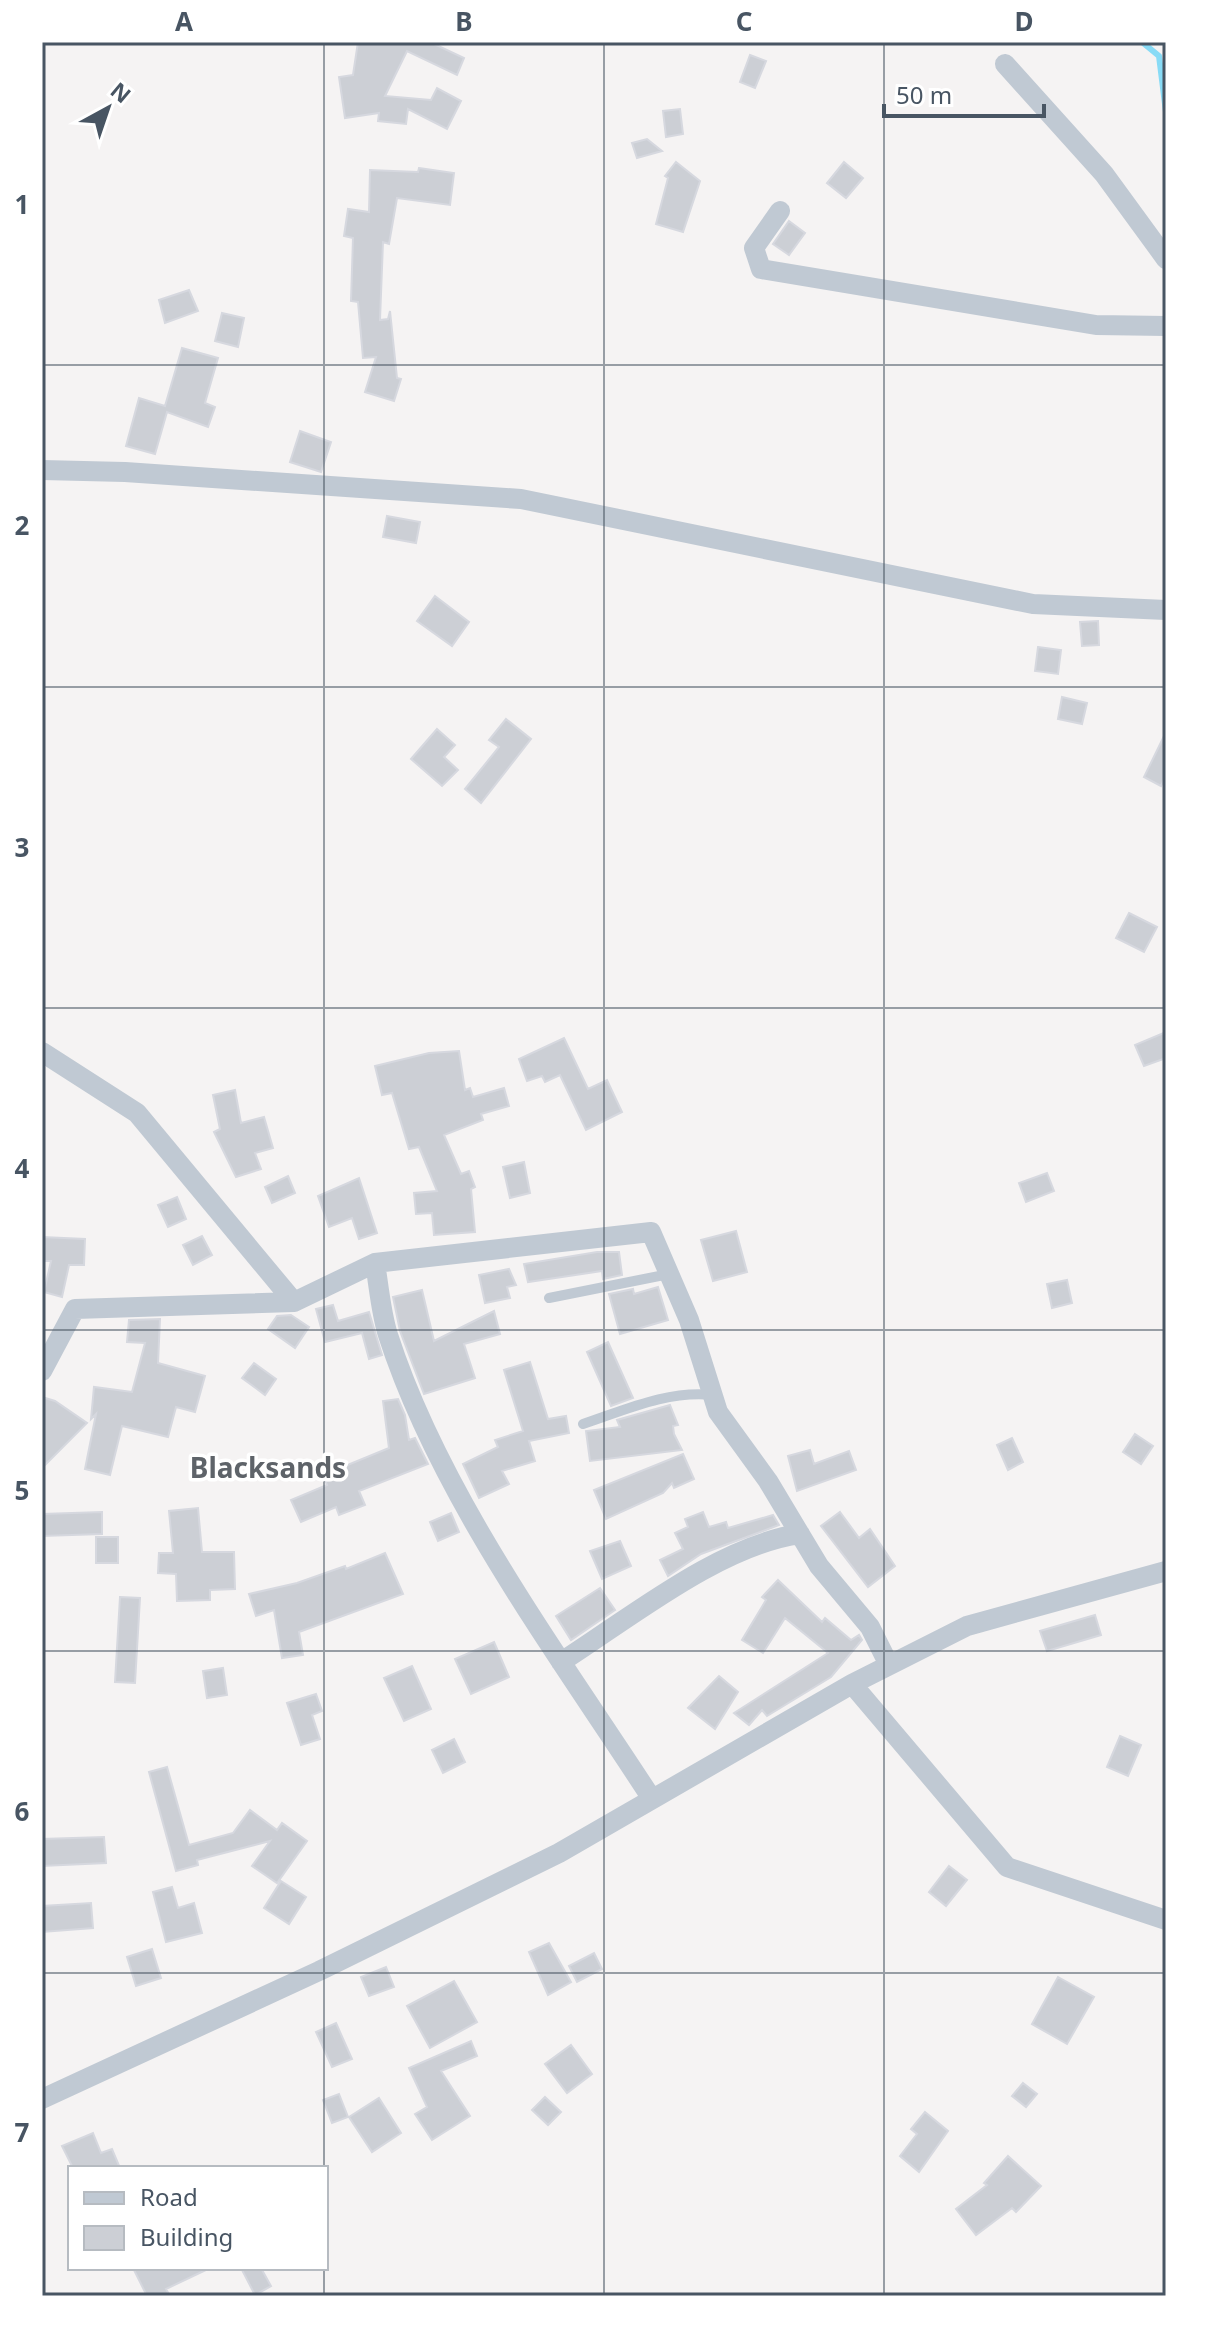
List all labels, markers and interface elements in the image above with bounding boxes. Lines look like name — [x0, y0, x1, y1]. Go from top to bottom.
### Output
text: A — [175, 3, 193, 39]
text: B — [455, 3, 473, 39]
text: C — [736, 3, 752, 39]
text: D — [1014, 3, 1034, 39]
north arrow — [68, 68, 148, 148]
scale bar — [884, 68, 1044, 118]
text: N — [105, 75, 138, 109]
text: 50 m — [896, 78, 952, 111]
text: 1 — [15, 186, 29, 222]
text: 2 — [15, 507, 30, 543]
text: 3 — [15, 829, 29, 865]
text: 4 — [15, 1150, 30, 1186]
district label: Blacksands — [190, 1448, 346, 1486]
text: 5 — [15, 1472, 29, 1508]
text: 6 — [15, 1793, 30, 1829]
text: 7 — [15, 2114, 30, 2150]
legend — [68, 2166, 328, 2270]
text: Road — [140, 2180, 198, 2213]
text: Building — [140, 2220, 233, 2253]

